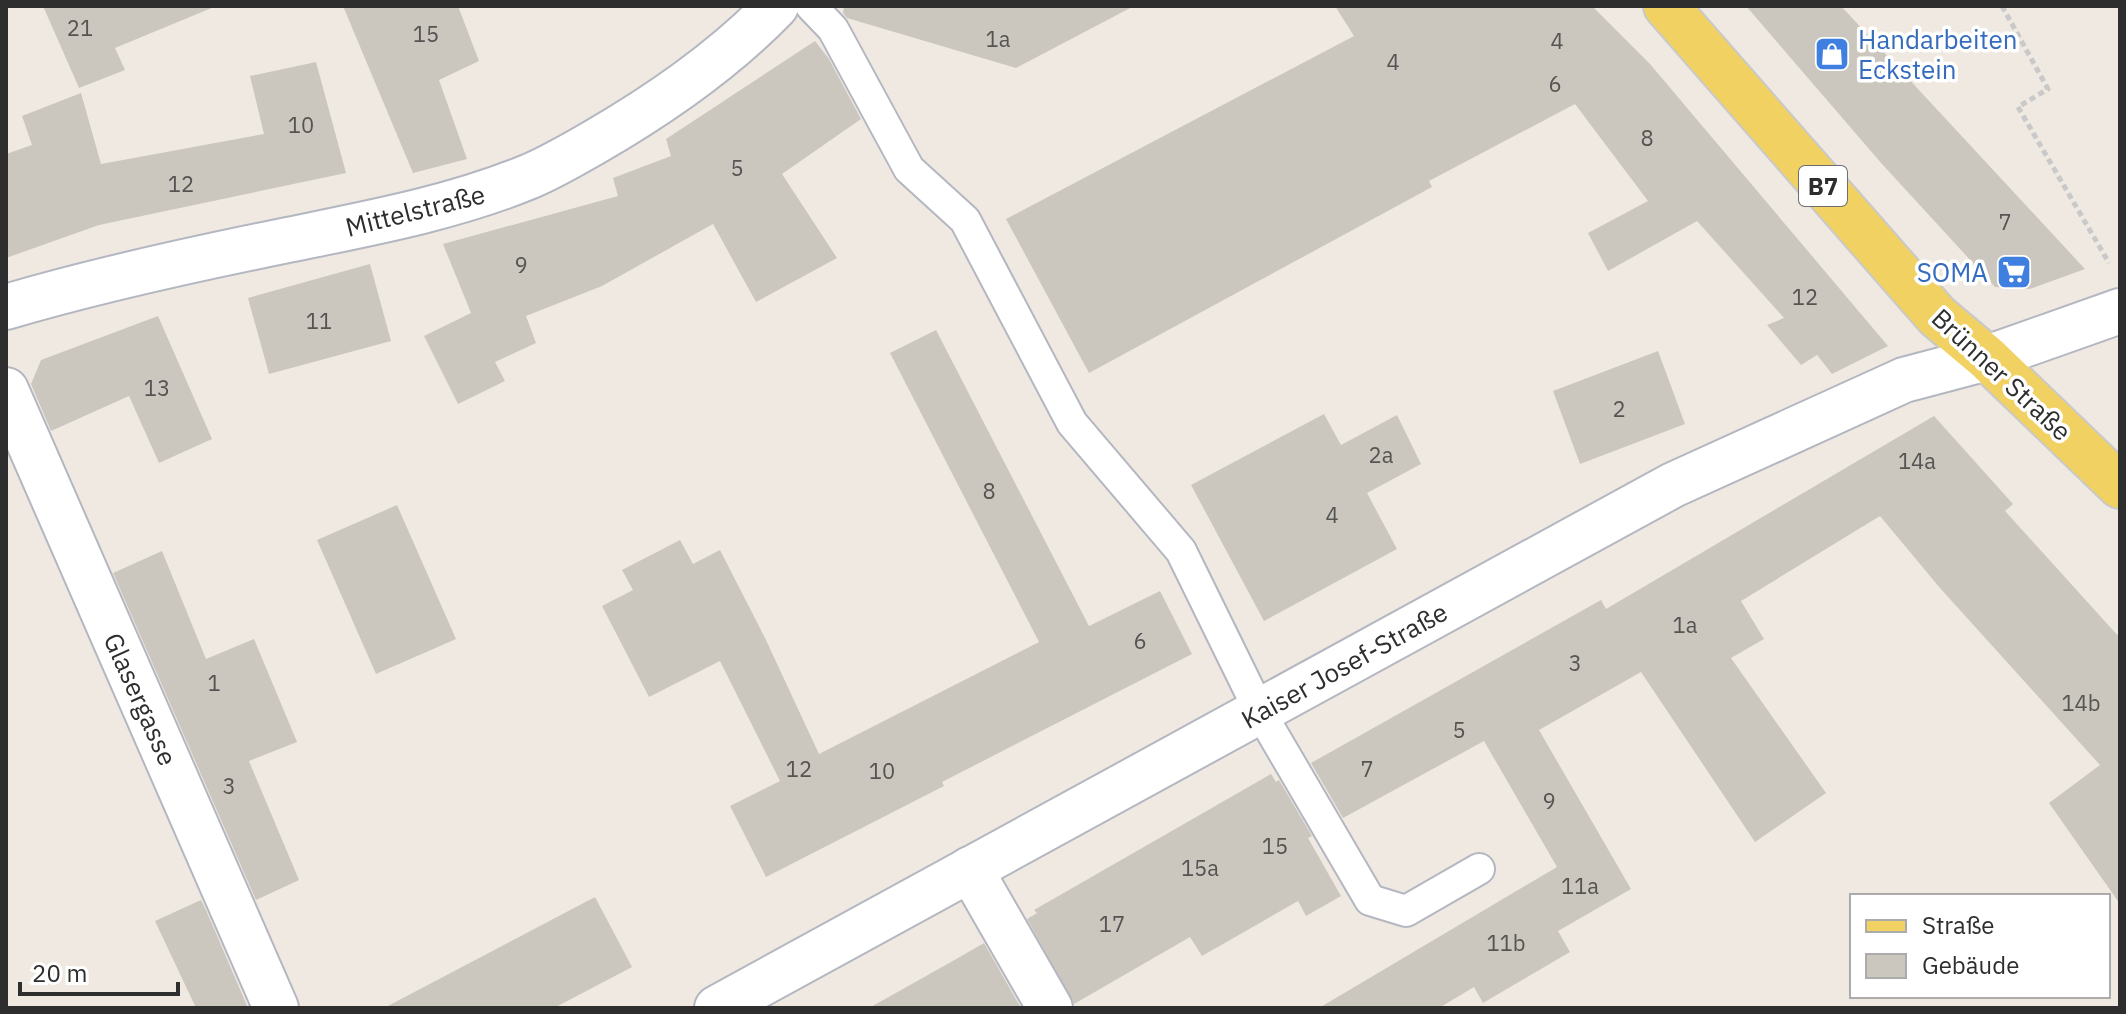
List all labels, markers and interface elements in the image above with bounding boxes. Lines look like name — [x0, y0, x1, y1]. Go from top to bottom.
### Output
house number: 21 — [67, 13, 93, 42]
house number: 15 — [413, 19, 439, 48]
place label: Handarbeiten Eckstein — [1858, 22, 2017, 86]
house number: 1a — [986, 24, 1011, 53]
house number: 4 — [1550, 26, 1564, 55]
shop icon: Handarbeiten Eckstein — [1813, 35, 1851, 73]
house number: 4 — [1386, 47, 1400, 76]
house number: 6 — [1548, 69, 1562, 98]
house number: 10 — [288, 110, 314, 139]
house number: 8 — [1640, 123, 1654, 152]
house number: 5 — [730, 153, 744, 182]
road number: B7 — [1799, 166, 1847, 206]
house number: 12 — [168, 169, 194, 198]
street label: Mittelstraße — [342, 176, 488, 244]
house number: 7 — [1998, 207, 2012, 236]
house number: 9 — [514, 250, 528, 279]
supermarket icon: SOMA — [1995, 253, 2033, 291]
place label: SOMA — [1917, 255, 1988, 289]
house number: 12 — [1792, 282, 1818, 311]
street label: Brünner Straße — [1925, 300, 2079, 448]
house number: 11 — [306, 306, 332, 335]
house number: 13 — [144, 373, 170, 402]
house number: 2 — [1612, 394, 1626, 423]
house number: 2a — [1369, 440, 1394, 469]
house number: 14a — [1898, 446, 1936, 475]
house number: 8 — [982, 476, 996, 505]
house number: 4 — [1325, 500, 1339, 529]
street label: Kaiser Josef-Straße — [1235, 594, 1453, 736]
house number: 1a — [1673, 610, 1698, 639]
house number: 6 — [1133, 626, 1147, 655]
street label: Glasergasse — [97, 627, 185, 771]
house number: 3 — [1568, 648, 1582, 677]
house number: 1 — [207, 668, 221, 697]
house number: 14b — [2061, 688, 2101, 717]
house number: 5 — [1452, 715, 1466, 744]
house number: 12 — [786, 754, 812, 783]
house number: 7 — [1360, 754, 1374, 783]
house number: 10 — [869, 756, 895, 785]
house number: 3 — [222, 771, 236, 800]
house number: 9 — [1542, 786, 1556, 815]
house number: 15 — [1262, 831, 1288, 860]
house number: 15a — [1181, 853, 1219, 882]
house number: 11a — [1561, 871, 1599, 900]
legend — [1850, 894, 2110, 998]
house number: 17 — [1099, 909, 1125, 938]
text: Straße — [1922, 909, 1994, 941]
house number: 11b — [1486, 928, 1526, 957]
scale bar — [20, 946, 178, 996]
text: Gebäude — [1922, 949, 2019, 981]
text: 20 m — [32, 957, 87, 989]

